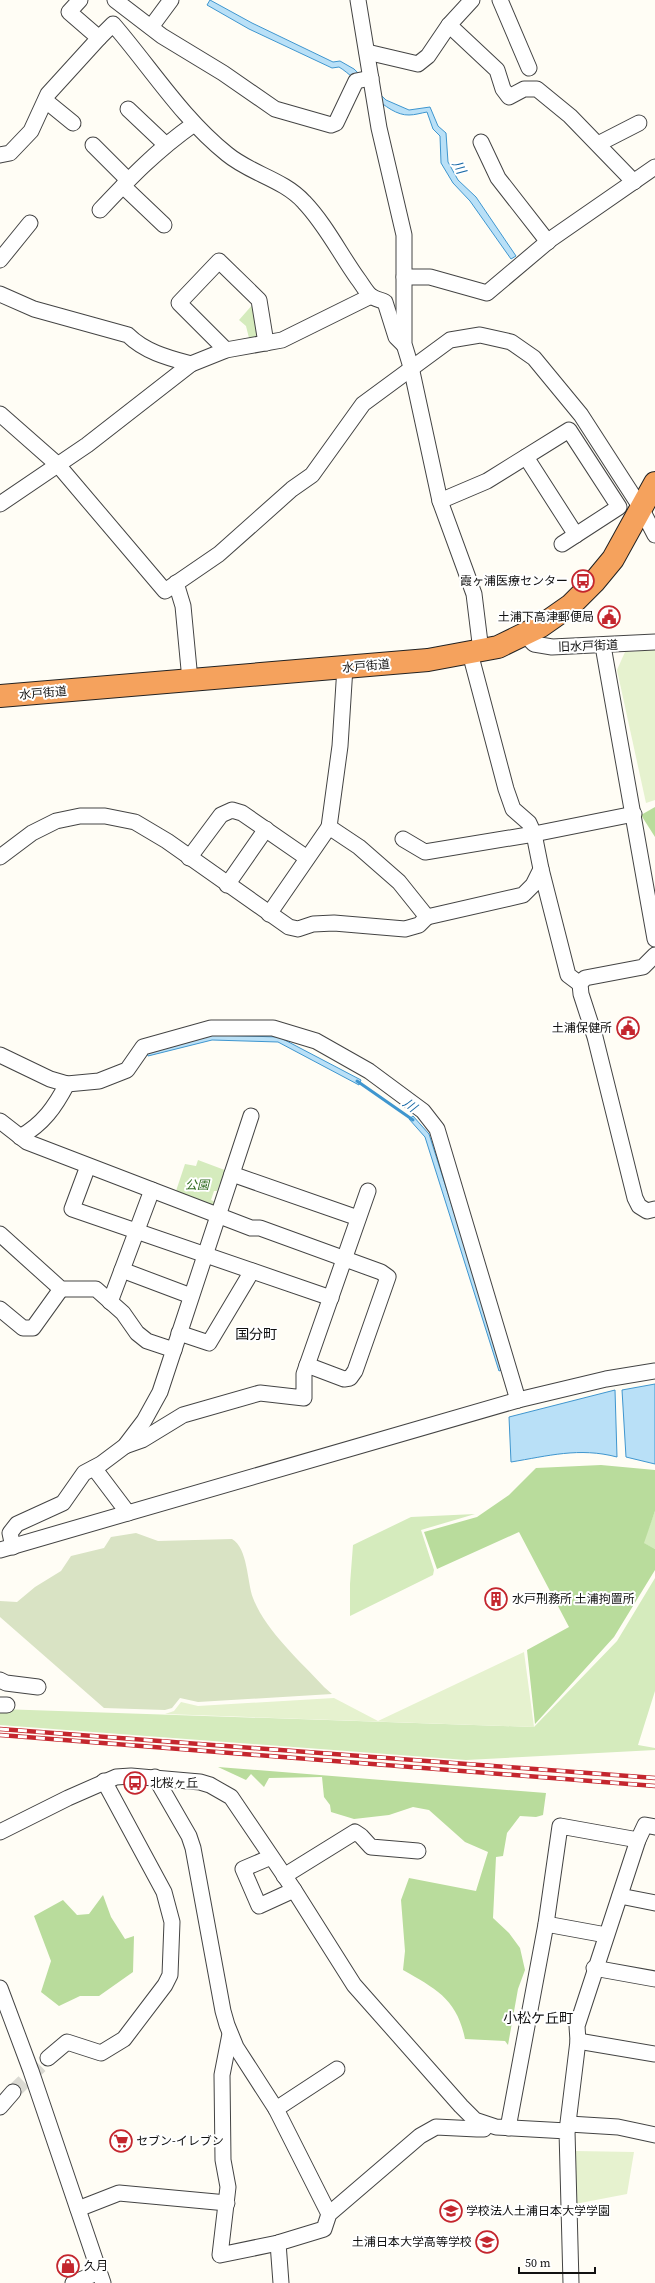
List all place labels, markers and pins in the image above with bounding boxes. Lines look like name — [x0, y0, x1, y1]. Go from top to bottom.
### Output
bus stop icon: 霞ヶ浦医療センター — [570, 568, 596, 594]
place label: 霞ヶ浦医療センター — [460, 573, 568, 589]
public building icon: 土浦下高津郵便局 — [596, 604, 622, 630]
place label: 土浦下高津郵便局 — [498, 609, 594, 625]
public building icon: 土浦保健所 — [615, 1015, 641, 1041]
place label: 土浦保健所 — [552, 1020, 612, 1036]
building icon: 水戸刑務所 土浦拘置所 — [483, 1586, 509, 1612]
place label: 水戸刑務所 土浦拘置所 — [512, 1591, 635, 1607]
bus stop icon: 北桜ヶ丘 — [122, 1770, 148, 1796]
place label: 北桜ヶ丘 — [150, 1775, 198, 1791]
supermarket icon: セブン-イレブン — [108, 2128, 134, 2154]
place label: セブン-イレブン — [136, 2133, 224, 2149]
school or university icon: 学校法人土浦日本大学学園 — [438, 2198, 464, 2224]
place label: 学校法人土浦日本大学学園 — [466, 2203, 610, 2219]
school or university icon: 土浦日本大学高等学校 — [474, 2229, 500, 2255]
place label: 土浦日本大学高等学校 — [352, 2234, 472, 2250]
shop icon: 久月 — [55, 2253, 81, 2279]
place label: 久月 — [84, 2258, 108, 2274]

